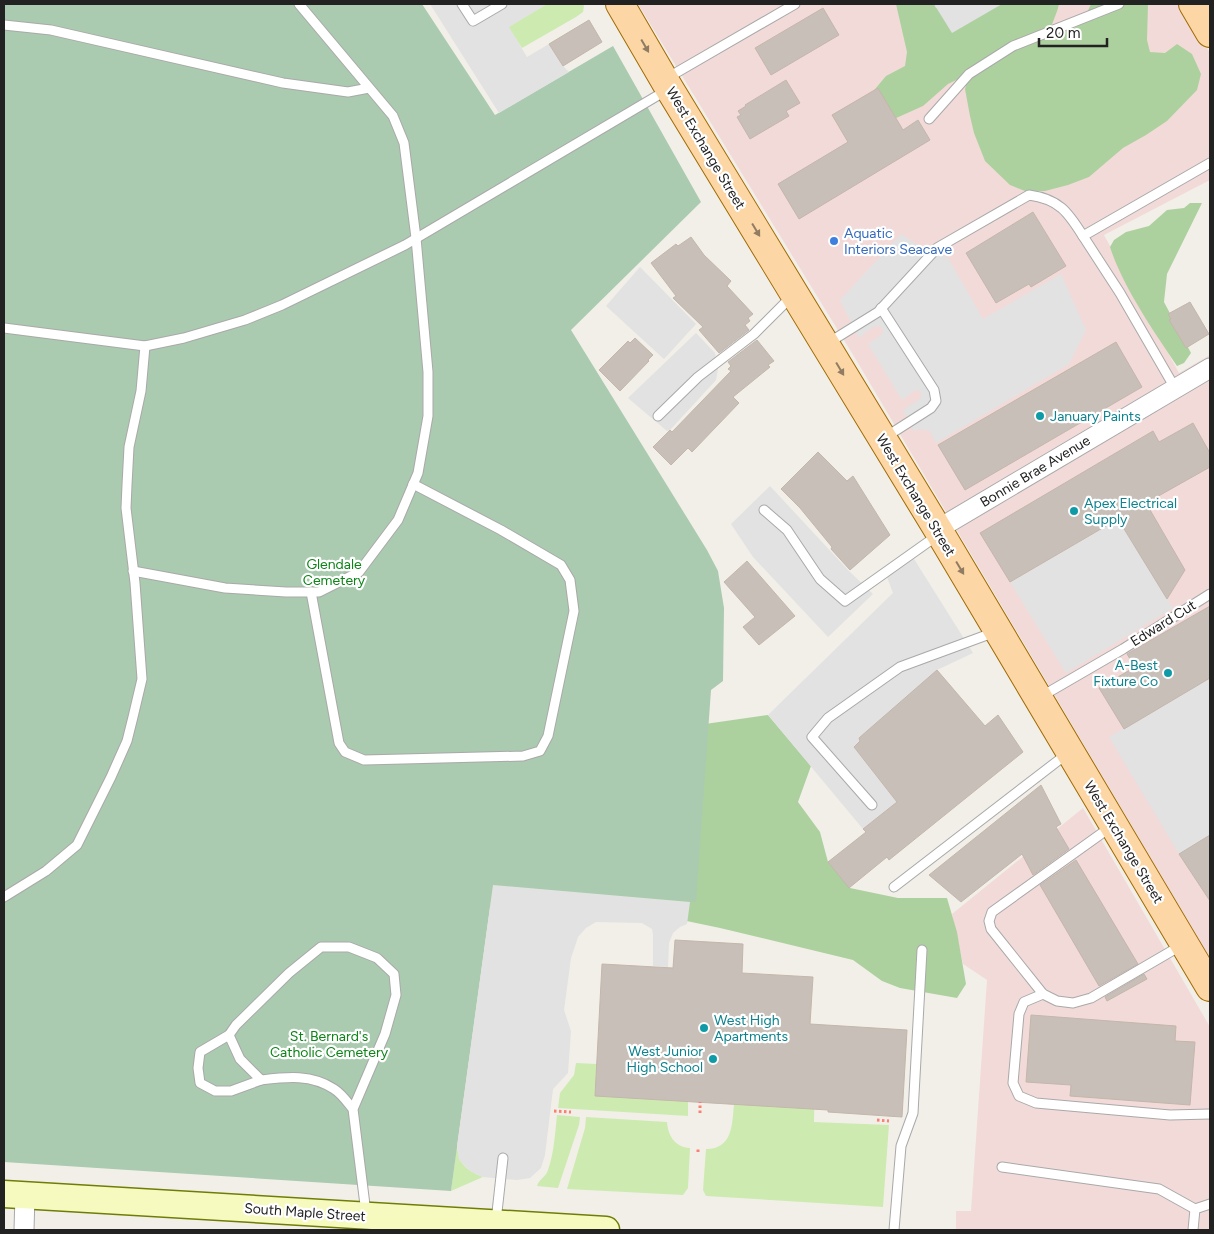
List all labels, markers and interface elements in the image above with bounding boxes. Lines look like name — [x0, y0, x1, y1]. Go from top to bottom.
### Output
scale bar — [1039, 15, 1106, 47]
text: 20 m — [1046, 24, 1080, 42]
one-way arrow — [640, 39, 649, 52]
street label: West Exchange Street — [662, 84, 749, 212]
one-way arrow — [751, 224, 760, 237]
place label: Aquatic Interiors Seacave — [844, 225, 952, 258]
marker: Aquatic Interiors Seacave — [828, 235, 840, 247]
one-way arrow — [836, 362, 845, 375]
place label: January Paints — [1050, 408, 1141, 425]
marker: January Paints — [1034, 410, 1046, 422]
street label: West Exchange Street — [872, 431, 959, 559]
street label: Bonnie Brae Avenue — [977, 432, 1094, 511]
place label: Apex Electrical Supply — [1084, 495, 1177, 528]
marker: Apex Electrical Supply — [1068, 505, 1080, 517]
park label: Glendale Cemetery — [303, 556, 366, 589]
one-way arrow — [956, 561, 965, 574]
street label: Edward Cut — [1127, 597, 1199, 650]
place label: A-Best Fixture Co — [1093, 657, 1158, 690]
marker: A-Best Fixture Co — [1162, 667, 1174, 679]
street label: West Exchange Street — [1080, 778, 1167, 906]
place label: West High Apartments — [714, 1012, 788, 1045]
marker: West High Apartments — [698, 1022, 710, 1034]
park label: St. Bernard's Catholic Cemetery — [270, 1028, 389, 1061]
place label: West Junior High School — [626, 1043, 703, 1076]
marker: West Junior High School — [707, 1053, 719, 1065]
street label: South Maple Street — [244, 1200, 366, 1225]

